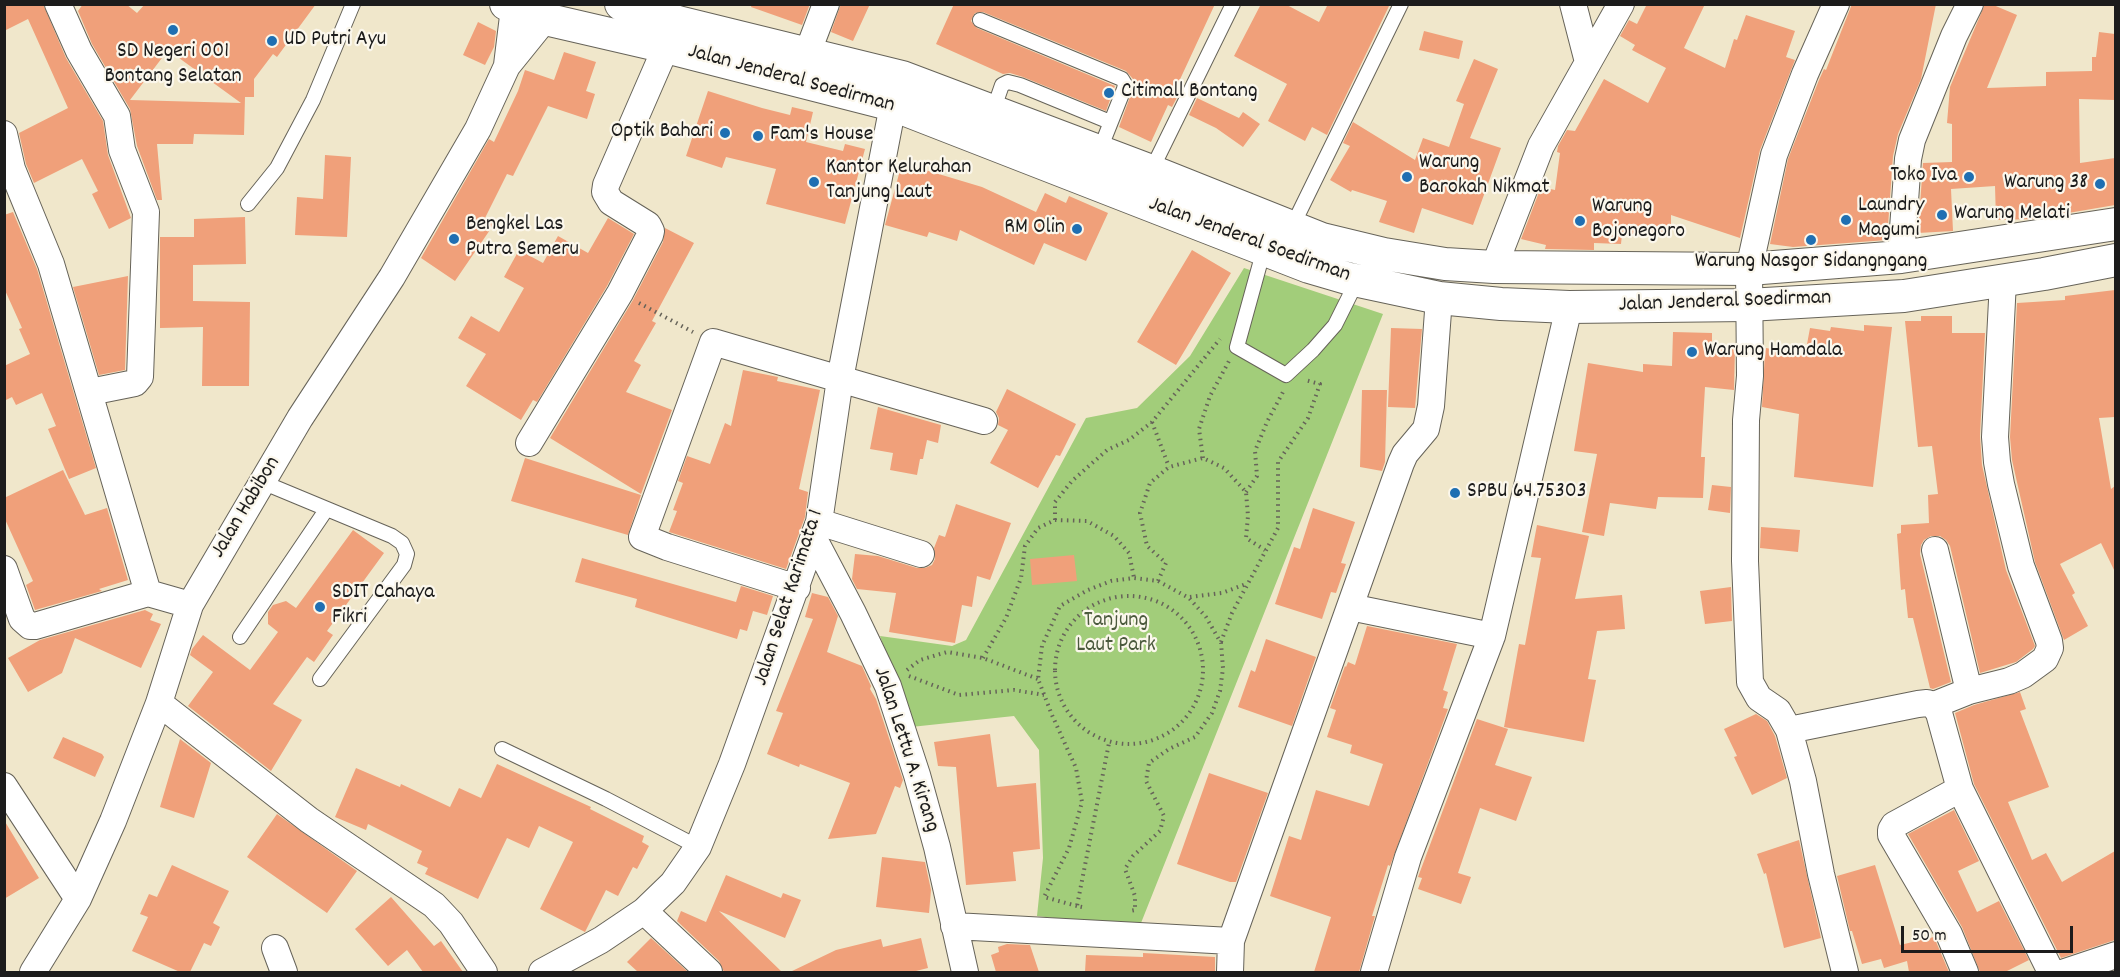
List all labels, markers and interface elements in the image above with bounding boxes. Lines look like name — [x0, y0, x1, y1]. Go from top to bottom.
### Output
marker: SD Negeri 001 Bontang Selatan — [166, 23, 180, 37]
place label: UD Putri Ayu — [284, 28, 386, 54]
marker: UD Putri Ayu — [265, 34, 279, 48]
place label: SD Negeri 001 Bontang Selatan — [104, 40, 242, 92]
street label: Jalan Jenderal Soedirman — [685, 40, 897, 120]
place label: Citimall Bontang — [1121, 80, 1258, 106]
marker: Citimall Bontang — [1102, 86, 1116, 100]
place label: Optik Bahari — [611, 120, 713, 146]
place label: Fam's House — [770, 123, 873, 149]
marker: Optik Bahari — [718, 126, 732, 140]
marker: Fam's House — [751, 129, 765, 143]
place label: Warung Barokah Nikmat — [1419, 151, 1550, 202]
place label: Kantor Kelurahan Tanjung Laut — [826, 156, 971, 208]
place label: Toko Iva — [1890, 164, 1957, 190]
marker: Warung Barokah Nikmat — [1400, 170, 1414, 184]
marker: Toko Iva — [1962, 170, 1976, 184]
place label: Warung 38 — [2004, 171, 2088, 197]
marker: Kantor Kelurahan Tanjung Laut — [807, 175, 821, 189]
marker: Warung 38 — [2093, 177, 2107, 191]
street label: Jalan Jenderal Soedirman — [1144, 192, 1354, 290]
place label: Laundry Magumi — [1858, 194, 1924, 246]
place label: Warung Bojonegoro — [1592, 195, 1685, 246]
place label: Warung Melati — [1954, 202, 2070, 228]
marker: Warung Melati — [1935, 208, 1949, 222]
place label: Bengkel Las Putra Semeru — [466, 213, 579, 264]
marker: Laundry Magumi — [1839, 213, 1853, 227]
marker: Warung Bojonegoro — [1573, 214, 1587, 228]
place label: RM Olin — [1004, 216, 1065, 242]
marker: RM Olin — [1070, 222, 1084, 236]
marker: Bengkel Las Putra Semeru — [447, 232, 461, 246]
marker: Warung Nasgor Sidangngang — [1804, 233, 1818, 247]
place label: Warung Nasgor Sidangngang — [1695, 250, 1927, 276]
street label: Jalan Jenderal Soedirman — [1618, 286, 1832, 320]
place label: Warung Hamdala — [1704, 339, 1842, 365]
marker: Warung Hamdala — [1685, 345, 1699, 359]
street label: Jalan Habibon — [206, 452, 288, 564]
place label: SPBU 64.75303 — [1467, 480, 1586, 506]
marker: SPBU 64.75303 — [1448, 486, 1462, 500]
street label: Jalan Selat Karimata 1 — [749, 507, 831, 689]
place label: SDIT Cahaya Fikri — [332, 581, 435, 632]
marker: SDIT Cahaya Fikri — [313, 600, 327, 614]
park label: Tanjung Laut Park — [1076, 609, 1156, 660]
street label: Jalan Lettu A. Kirang — [866, 664, 944, 836]
scale bar — [1904, 914, 2076, 952]
text: 50 m — [1912, 924, 1947, 949]

